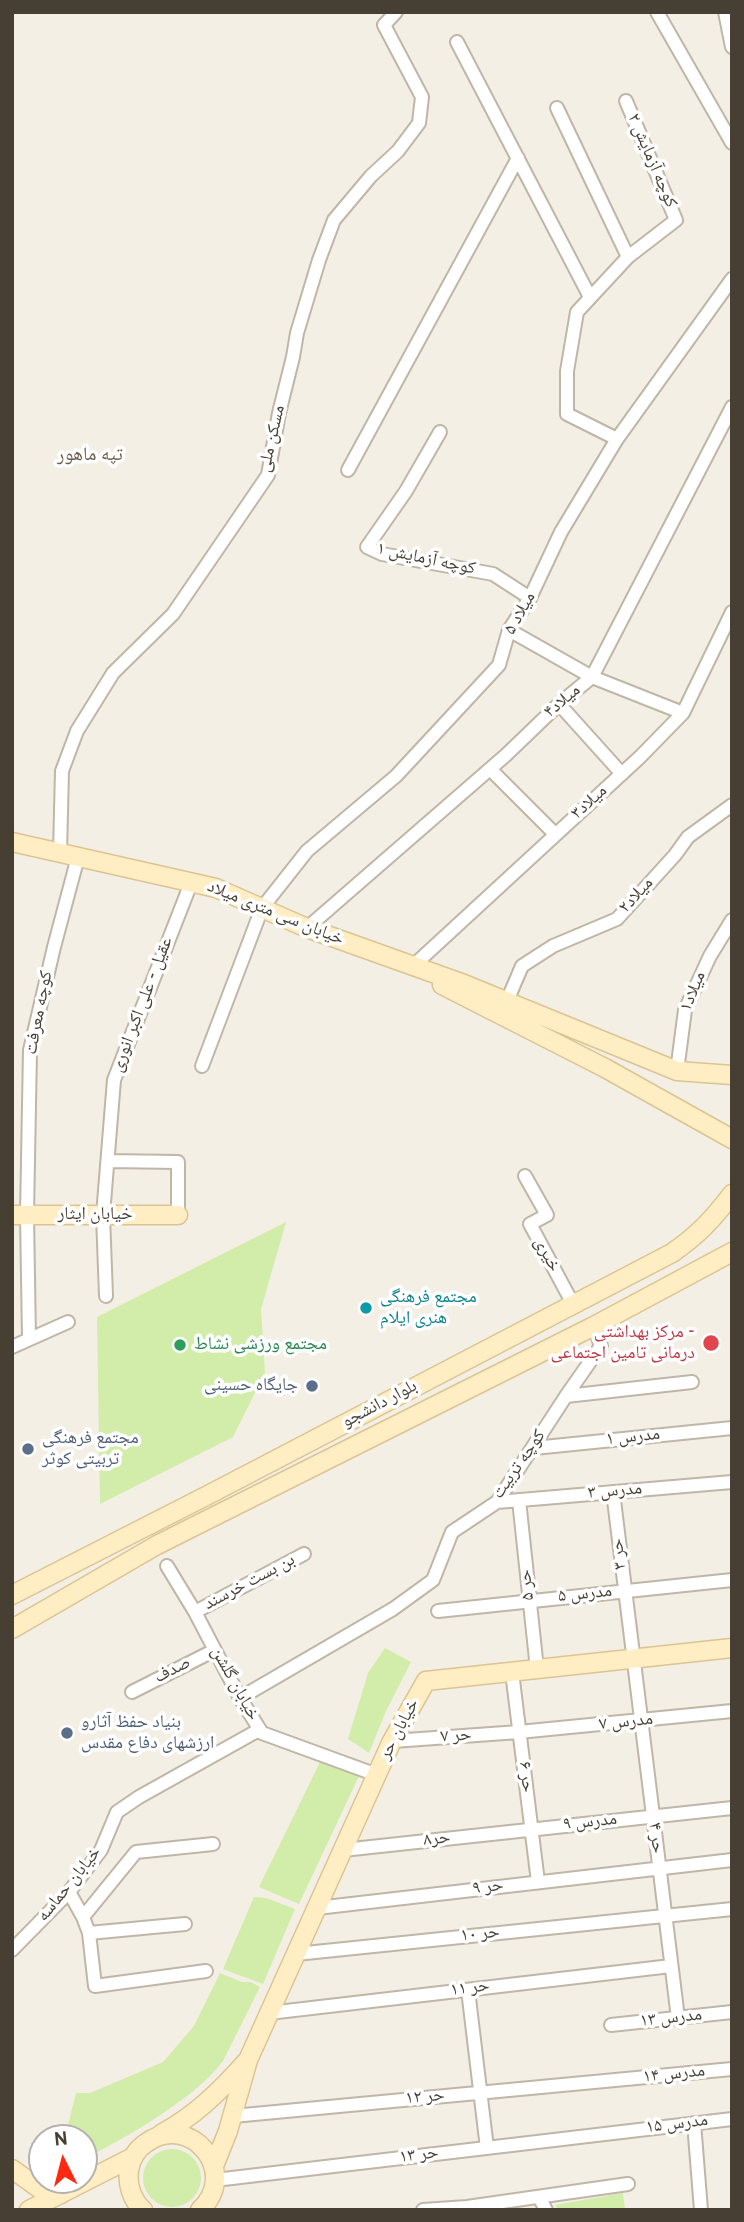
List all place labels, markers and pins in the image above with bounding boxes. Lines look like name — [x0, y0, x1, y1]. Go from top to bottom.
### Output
place label: مجتمع فرهنگی هنری ایلام — [380, 1287, 477, 1330]
marker: مجتمع فرهنگی هنری ایلام — [358, 1300, 374, 1316]
place label: مرکز بهداشتی - درمانی تامین اجتماعی — [550, 1322, 695, 1364]
marker: مرکز بهداشتی - درمانی تامین اجتماعی — [701, 1333, 721, 1353]
place label: مجتمع ورزشی نشاط — [194, 1334, 327, 1356]
marker: مجتمع ورزشی نشاط — [172, 1337, 188, 1353]
place label: جایگاه حسینی — [204, 1375, 298, 1397]
marker: جایگاه حسینی — [304, 1378, 320, 1394]
place label: مجتمع فرهنگی تربیتی کوثر — [42, 1428, 139, 1470]
marker: مجتمع فرهنگی تربیتی کوثر — [20, 1441, 36, 1457]
place label: بنیاد حفظ آثارو ارزشهای دفاع مقدس — [81, 1712, 214, 1754]
marker: بنیاد حفظ آثارو ارزشهای دفاع مقدس — [59, 1725, 75, 1741]

